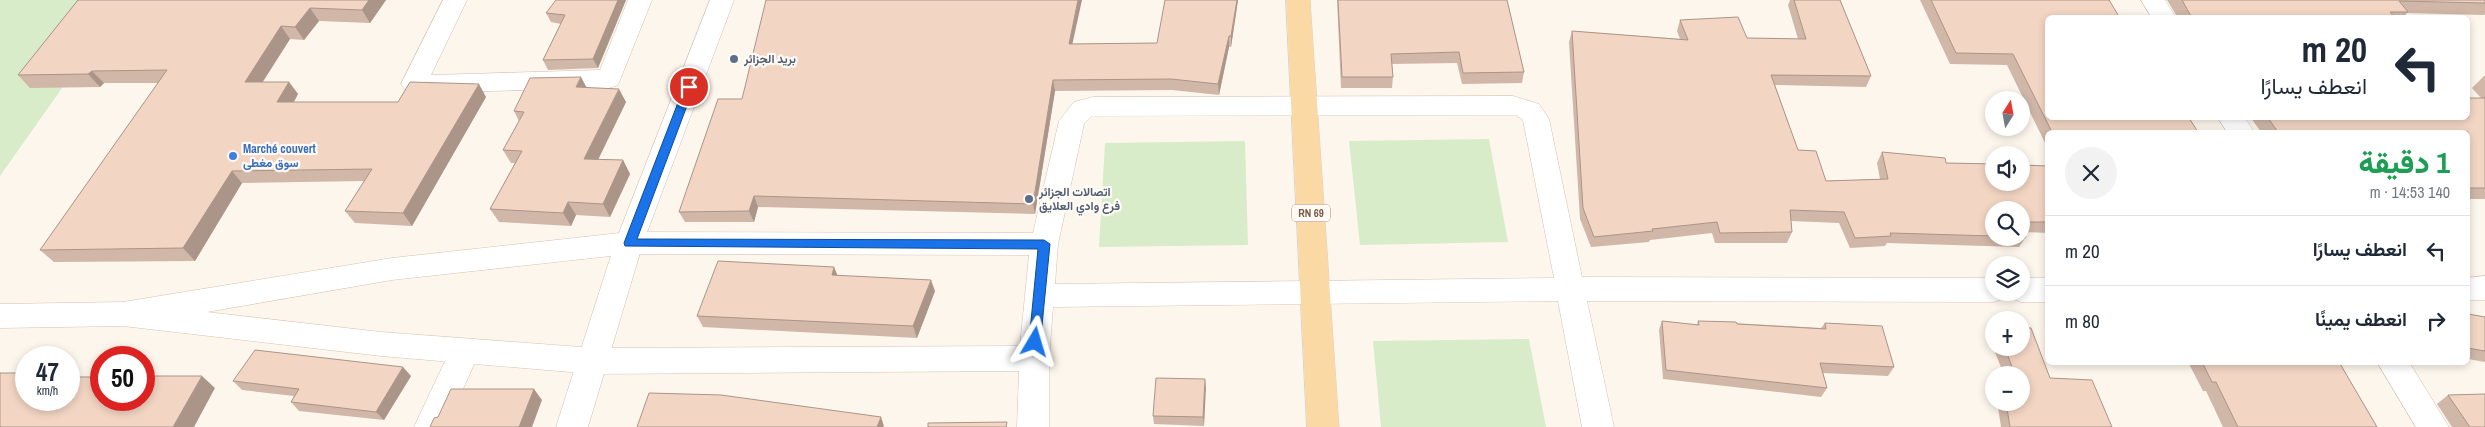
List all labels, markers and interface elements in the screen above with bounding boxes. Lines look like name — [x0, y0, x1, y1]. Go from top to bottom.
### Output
text: 20 m — [2302, 26, 2367, 73]
icon: left — [2385, 35, 2450, 100]
place label: بريد الجزائر — [743, 51, 796, 67]
marker: بريد الجزائر — [728, 53, 740, 65]
pin — [668, 66, 710, 108]
text: انعطف يسارًا — [2260, 71, 2367, 101]
icon: arrive — [675, 73, 703, 101]
north arrow — [1985, 91, 2030, 136]
map controls — [1985, 91, 2030, 411]
place label: Marché couvert سوق مغطى — [243, 141, 316, 171]
text: 1 دقيقة — [2358, 142, 2450, 182]
button: sound — [1985, 146, 2030, 191]
button: close — [2065, 147, 2117, 199]
marker: Marché couvert سوق مغطى — [227, 150, 239, 162]
text: 140 m · 14:53 — [2370, 181, 2450, 203]
place label: اتصالات الجزائر فرع وادي العلايق — [1038, 184, 1120, 216]
marker: اتصالات الجزائر فرع وادي العلايق — [1023, 193, 1035, 205]
button: search — [1985, 201, 2030, 246]
road number: RN 69 — [1292, 204, 1330, 222]
text: انعطف يسارًا — [2313, 236, 2407, 262]
icon: left — [2422, 237, 2450, 265]
text: 20 m — [2065, 238, 2100, 264]
button: layers — [1985, 256, 2030, 301]
text: انعطف يمينًا — [2315, 306, 2407, 332]
icon: right — [2422, 307, 2450, 335]
text: 80 m — [2065, 308, 2100, 334]
button: + — [1985, 311, 2030, 356]
position arrow — [1008, 315, 1060, 367]
speed limit sign: 50 — [90, 346, 155, 411]
text: 47 — [36, 355, 59, 389]
button: − — [1985, 366, 2030, 411]
text: km/h — [37, 383, 58, 399]

